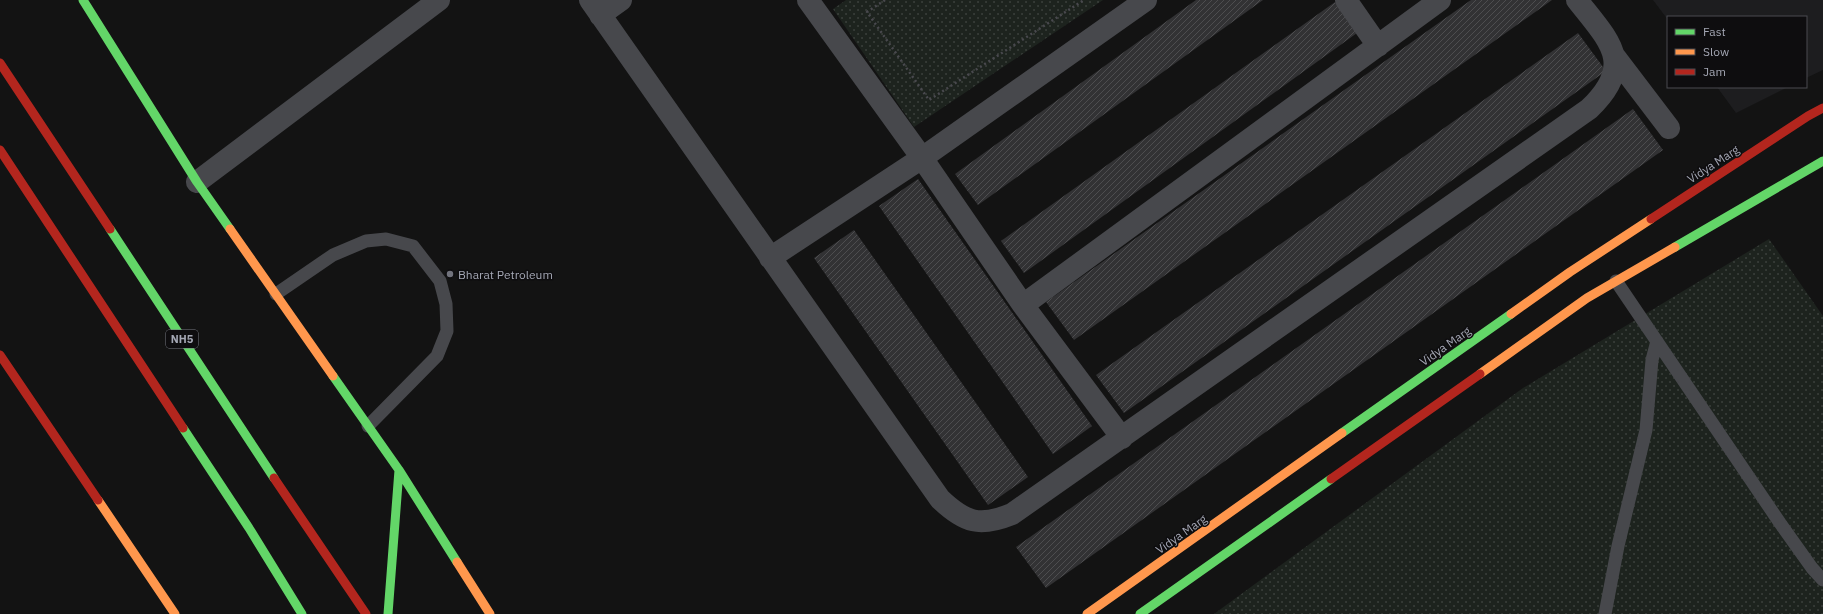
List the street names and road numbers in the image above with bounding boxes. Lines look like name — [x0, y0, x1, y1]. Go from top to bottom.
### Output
street label: Vidya Marg — [1684, 141, 1742, 186]
street label: Vidya Marg — [1417, 323, 1474, 369]
road number: NH5 — [166, 330, 198, 348]
street label: Vidya Marg — [1153, 511, 1210, 557]

